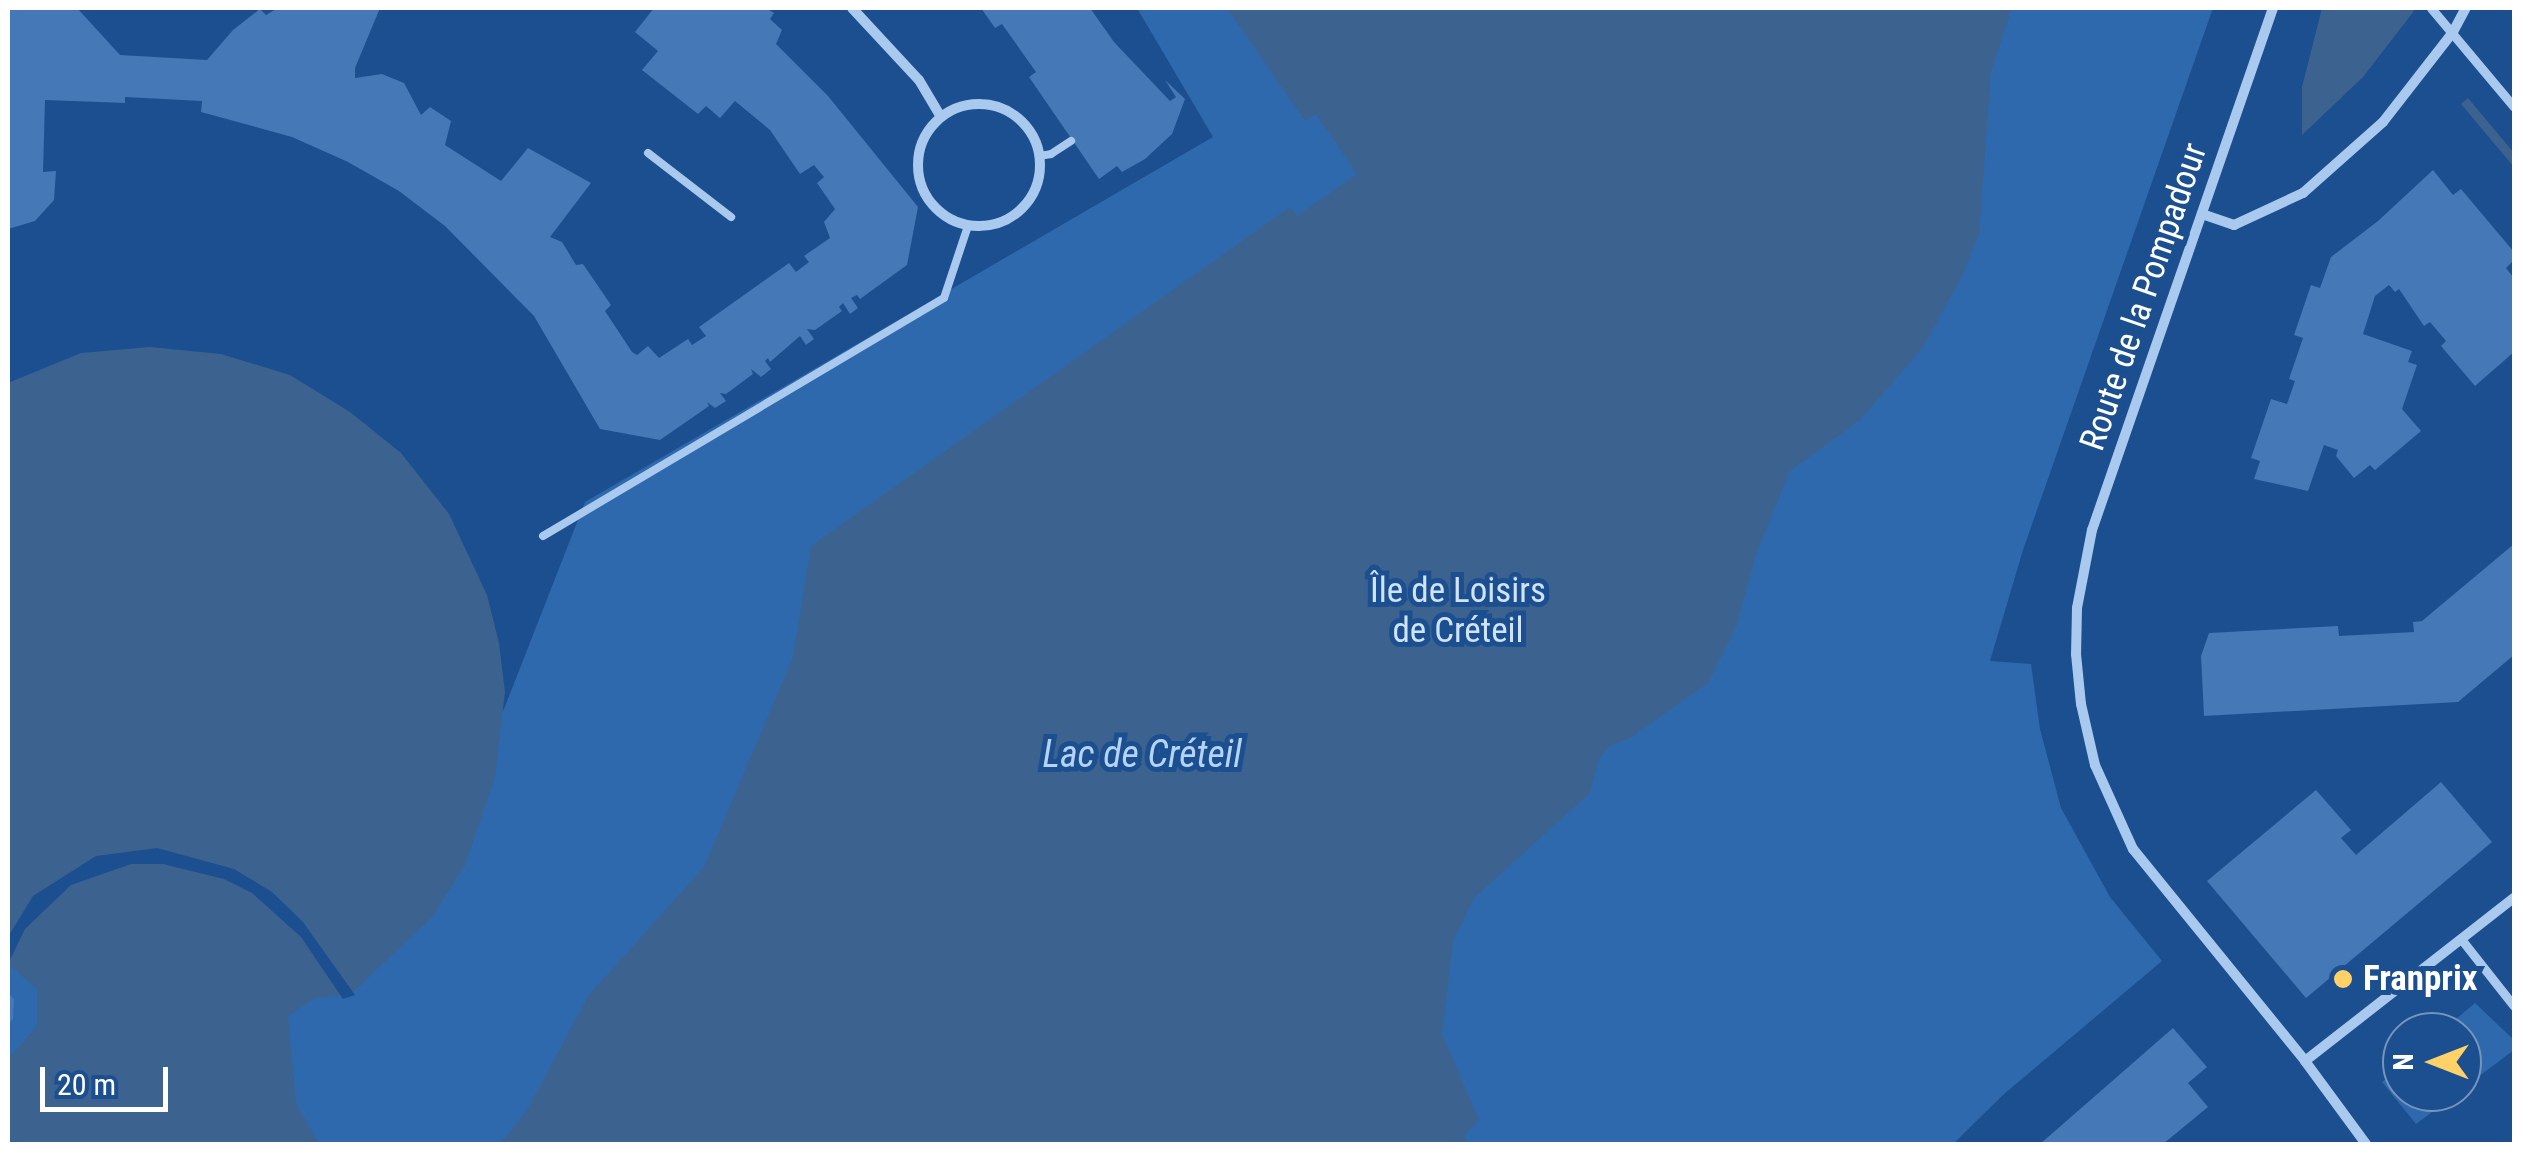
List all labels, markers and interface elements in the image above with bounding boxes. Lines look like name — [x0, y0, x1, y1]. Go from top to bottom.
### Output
street label: Route de la Pompadour — [2072, 138, 2216, 456]
park label: Île de Loisirs de Créteil — [1370, 570, 1546, 652]
water label: Lac de Créteil — [1042, 732, 1242, 778]
place label: Franprix — [2363, 958, 2478, 1000]
marker: Franprix — [2332, 968, 2354, 990]
north arrow — [2382, 1012, 2482, 1112]
scale bar — [45, 1047, 172, 1109]
text: N — [2387, 1053, 2420, 1071]
text: 20 m — [57, 1067, 116, 1102]

